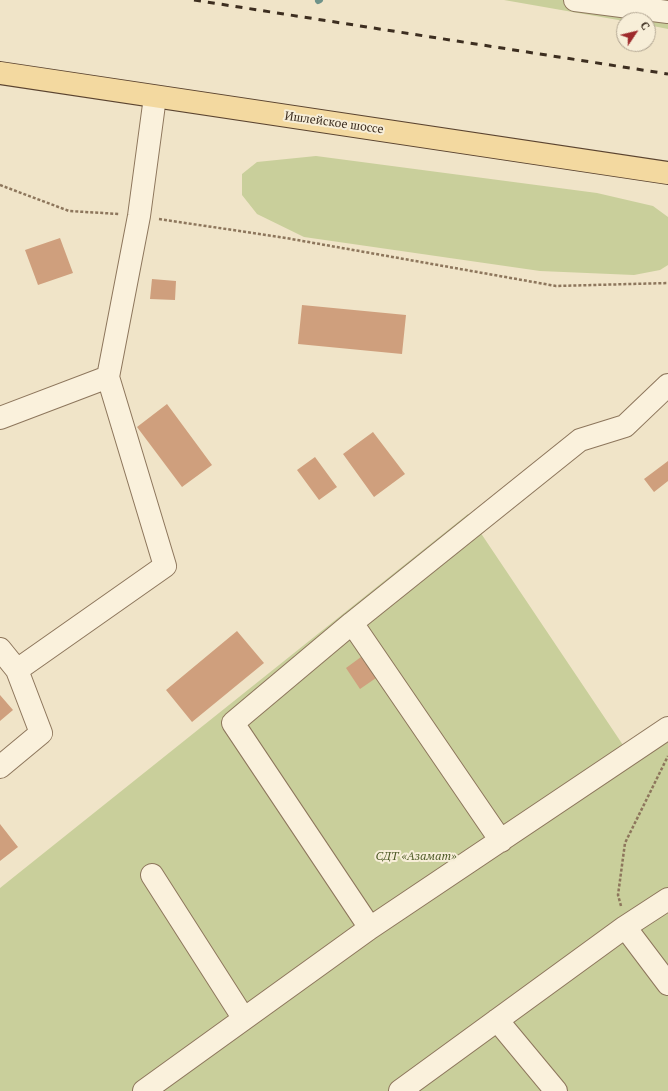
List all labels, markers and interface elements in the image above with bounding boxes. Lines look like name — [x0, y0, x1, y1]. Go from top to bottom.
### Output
north arrow — [616, 12, 656, 52]
text: С — [637, 19, 653, 33]
street label: Ишлейское шоссе — [284, 109, 384, 137]
park label: СДТ «Азамат» — [375, 850, 457, 864]

